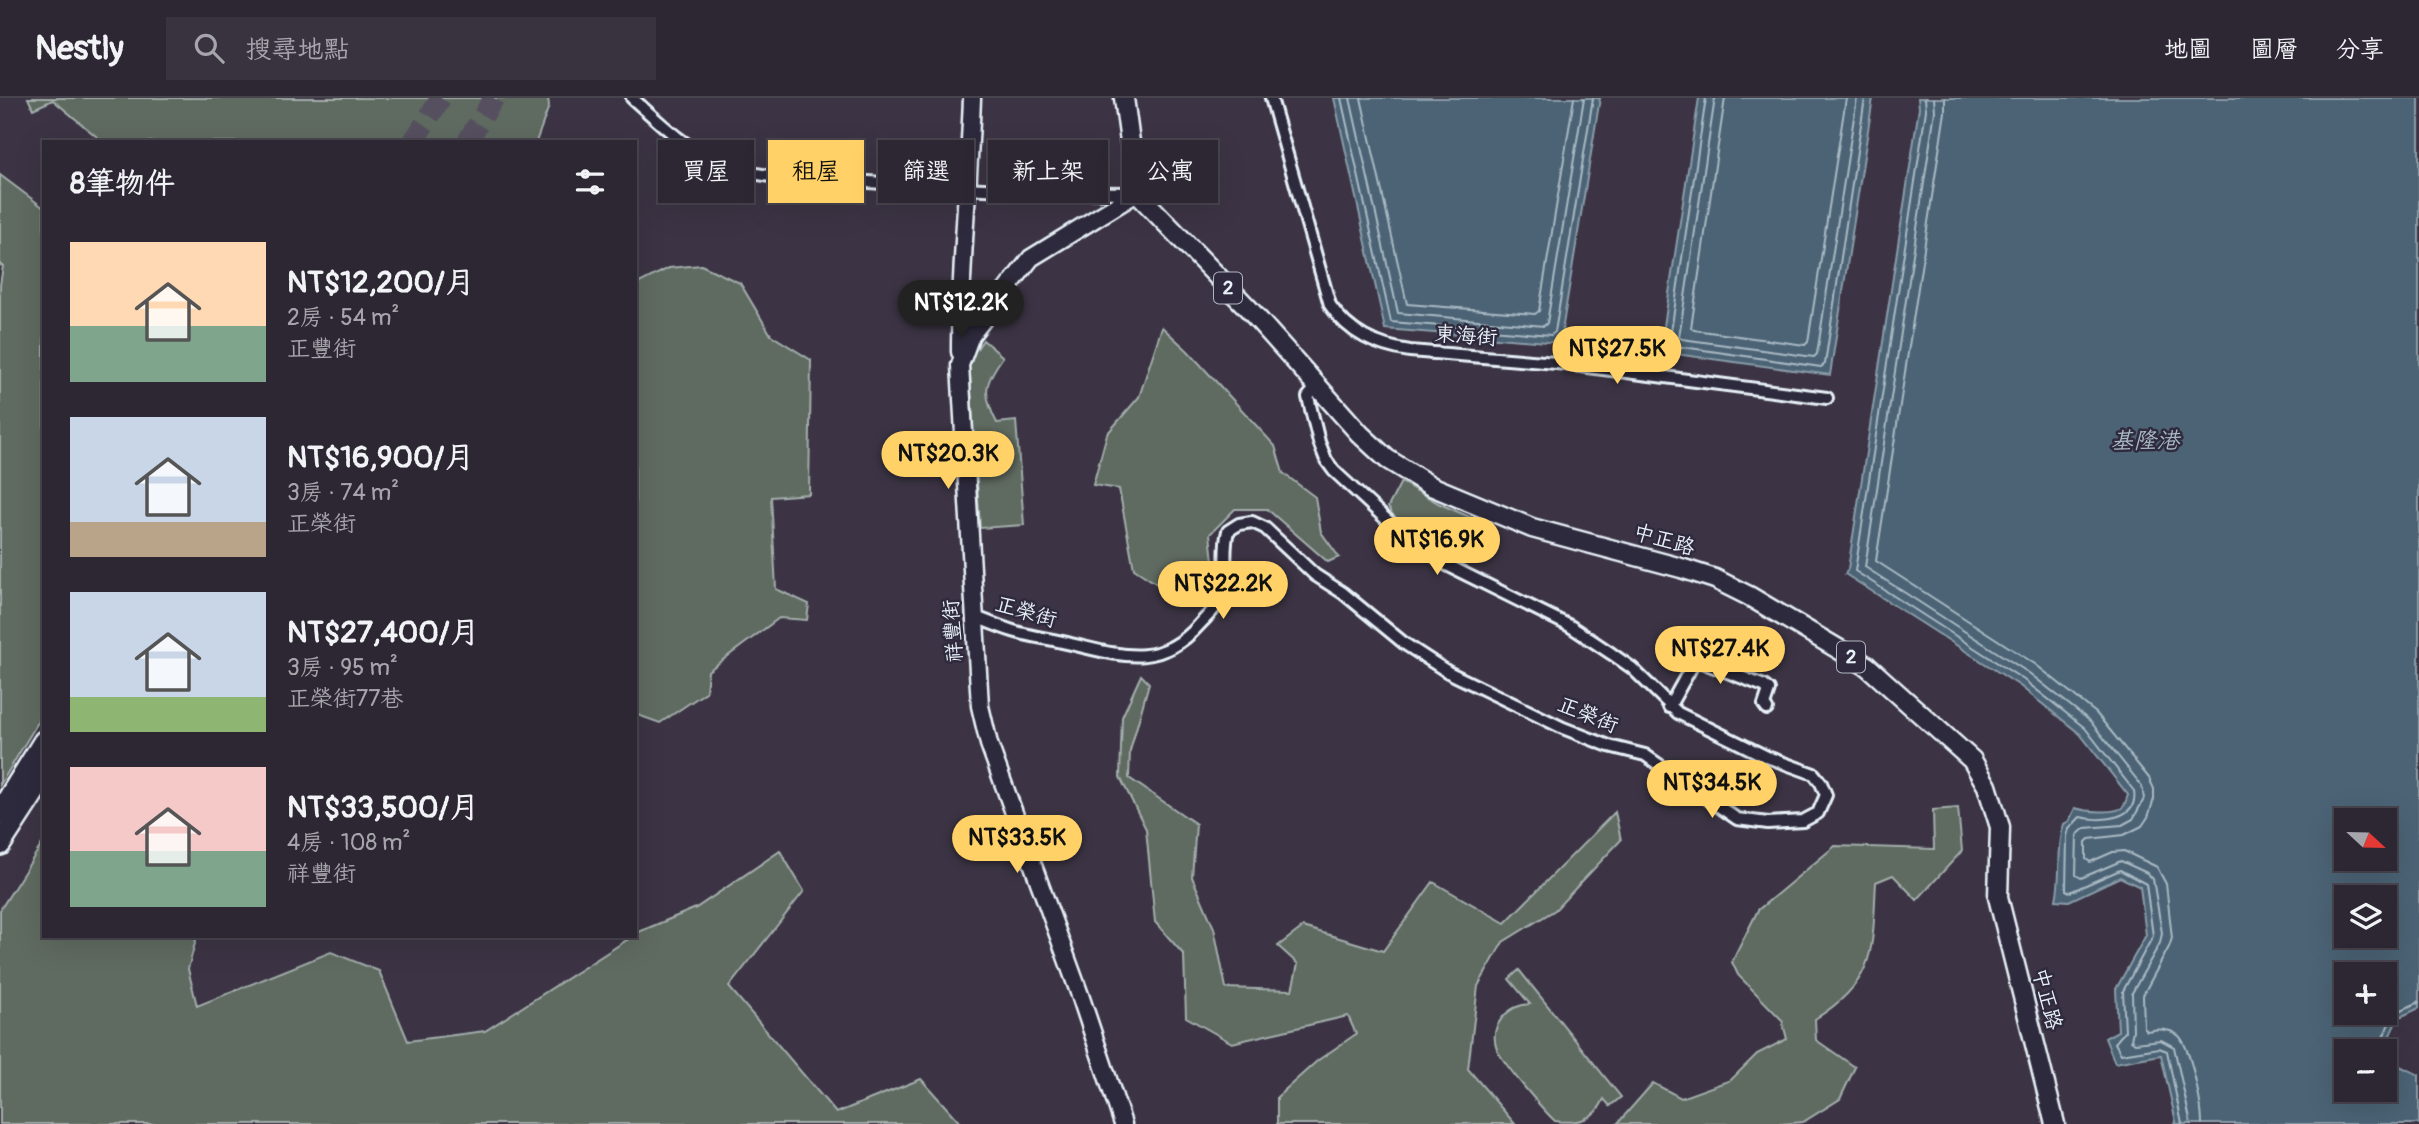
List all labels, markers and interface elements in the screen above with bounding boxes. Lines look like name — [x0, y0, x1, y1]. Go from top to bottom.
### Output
search box — [166, 17, 656, 80]
text: Nestly — [35, 28, 124, 69]
icon: search — [190, 29, 228, 67]
text: 搜尋地點 — [246, 34, 350, 66]
text: 地圖 — [2164, 35, 2212, 64]
text: 圖層 — [2250, 35, 2298, 64]
text: 分享 — [2336, 35, 2384, 64]
chip: 買屋 — [658, 140, 754, 203]
chip: 租屋 — [768, 140, 864, 203]
chip: 篩選 — [878, 140, 974, 203]
chip: 新上架 — [988, 140, 1108, 203]
chip: 公寓 — [1122, 140, 1218, 203]
icon: filters — [571, 163, 609, 201]
text: 8筆物件 — [70, 165, 175, 202]
text: NT$12,200/月 — [287, 264, 475, 301]
icon: home — [126, 270, 210, 354]
road number: 2 — [1214, 272, 1242, 304]
pin: NT$12.2K — [889, 280, 1033, 340]
text: NT$12.2K — [914, 288, 1008, 317]
text: 2房 · 54 m² — [287, 303, 399, 332]
street label: 東海街 — [1434, 320, 1498, 352]
pin: NT$27.5K — [1545, 327, 1689, 386]
text: 正豐街 — [287, 334, 356, 363]
text: NT$27.5K — [1568, 334, 1666, 363]
water label: 基隆港 — [2111, 426, 2182, 455]
pin: NT$20.3K — [876, 432, 1020, 491]
text: NT$16,900/月 — [287, 439, 474, 476]
text: NT$20.3K — [897, 439, 999, 468]
icon: home — [126, 445, 210, 529]
text: 3房 · 74 m² — [287, 478, 399, 507]
text: 正榮街 — [287, 509, 356, 538]
pin: NT$16.9K — [1365, 518, 1509, 577]
street label: 中正路 — [1630, 518, 1698, 562]
text: NT$16.9K — [1390, 525, 1484, 554]
pin: NT$22.2K — [1151, 561, 1295, 621]
text: NT$22.2K — [1174, 569, 1272, 598]
street label: 正榮街 — [992, 590, 1060, 634]
street label: 祥豐街 — [937, 599, 969, 663]
text: NT$27,400/月 — [287, 614, 480, 651]
icon: home — [126, 620, 210, 704]
pin: NT$27.4K — [1648, 626, 1792, 686]
text: NT$27.4K — [1671, 634, 1769, 663]
road number: 2 — [1837, 642, 1865, 672]
text: 3房 · 95 m² — [287, 653, 398, 682]
text: 正榮街77巷 — [287, 684, 403, 713]
street label: 正榮街 — [1554, 691, 1622, 739]
pin: NT$34.5K — [1640, 760, 1784, 820]
text: NT$34.5K — [1663, 768, 1761, 797]
text: NT$33,500/月 — [287, 789, 479, 826]
icon: home — [126, 795, 210, 879]
north arrow — [2334, 808, 2398, 872]
map controls — [2334, 808, 2397, 1102]
pin: NT$33.5K — [945, 816, 1089, 875]
text: NT$33.5K — [968, 823, 1066, 852]
text: 4房 · 108 m² — [287, 828, 410, 857]
text: 祥豐街 — [287, 859, 356, 888]
button: layers — [2334, 885, 2397, 948]
button: + — [2334, 962, 2397, 1025]
street label: 中正路 — [2026, 965, 2068, 1033]
button: − — [2334, 1039, 2397, 1102]

